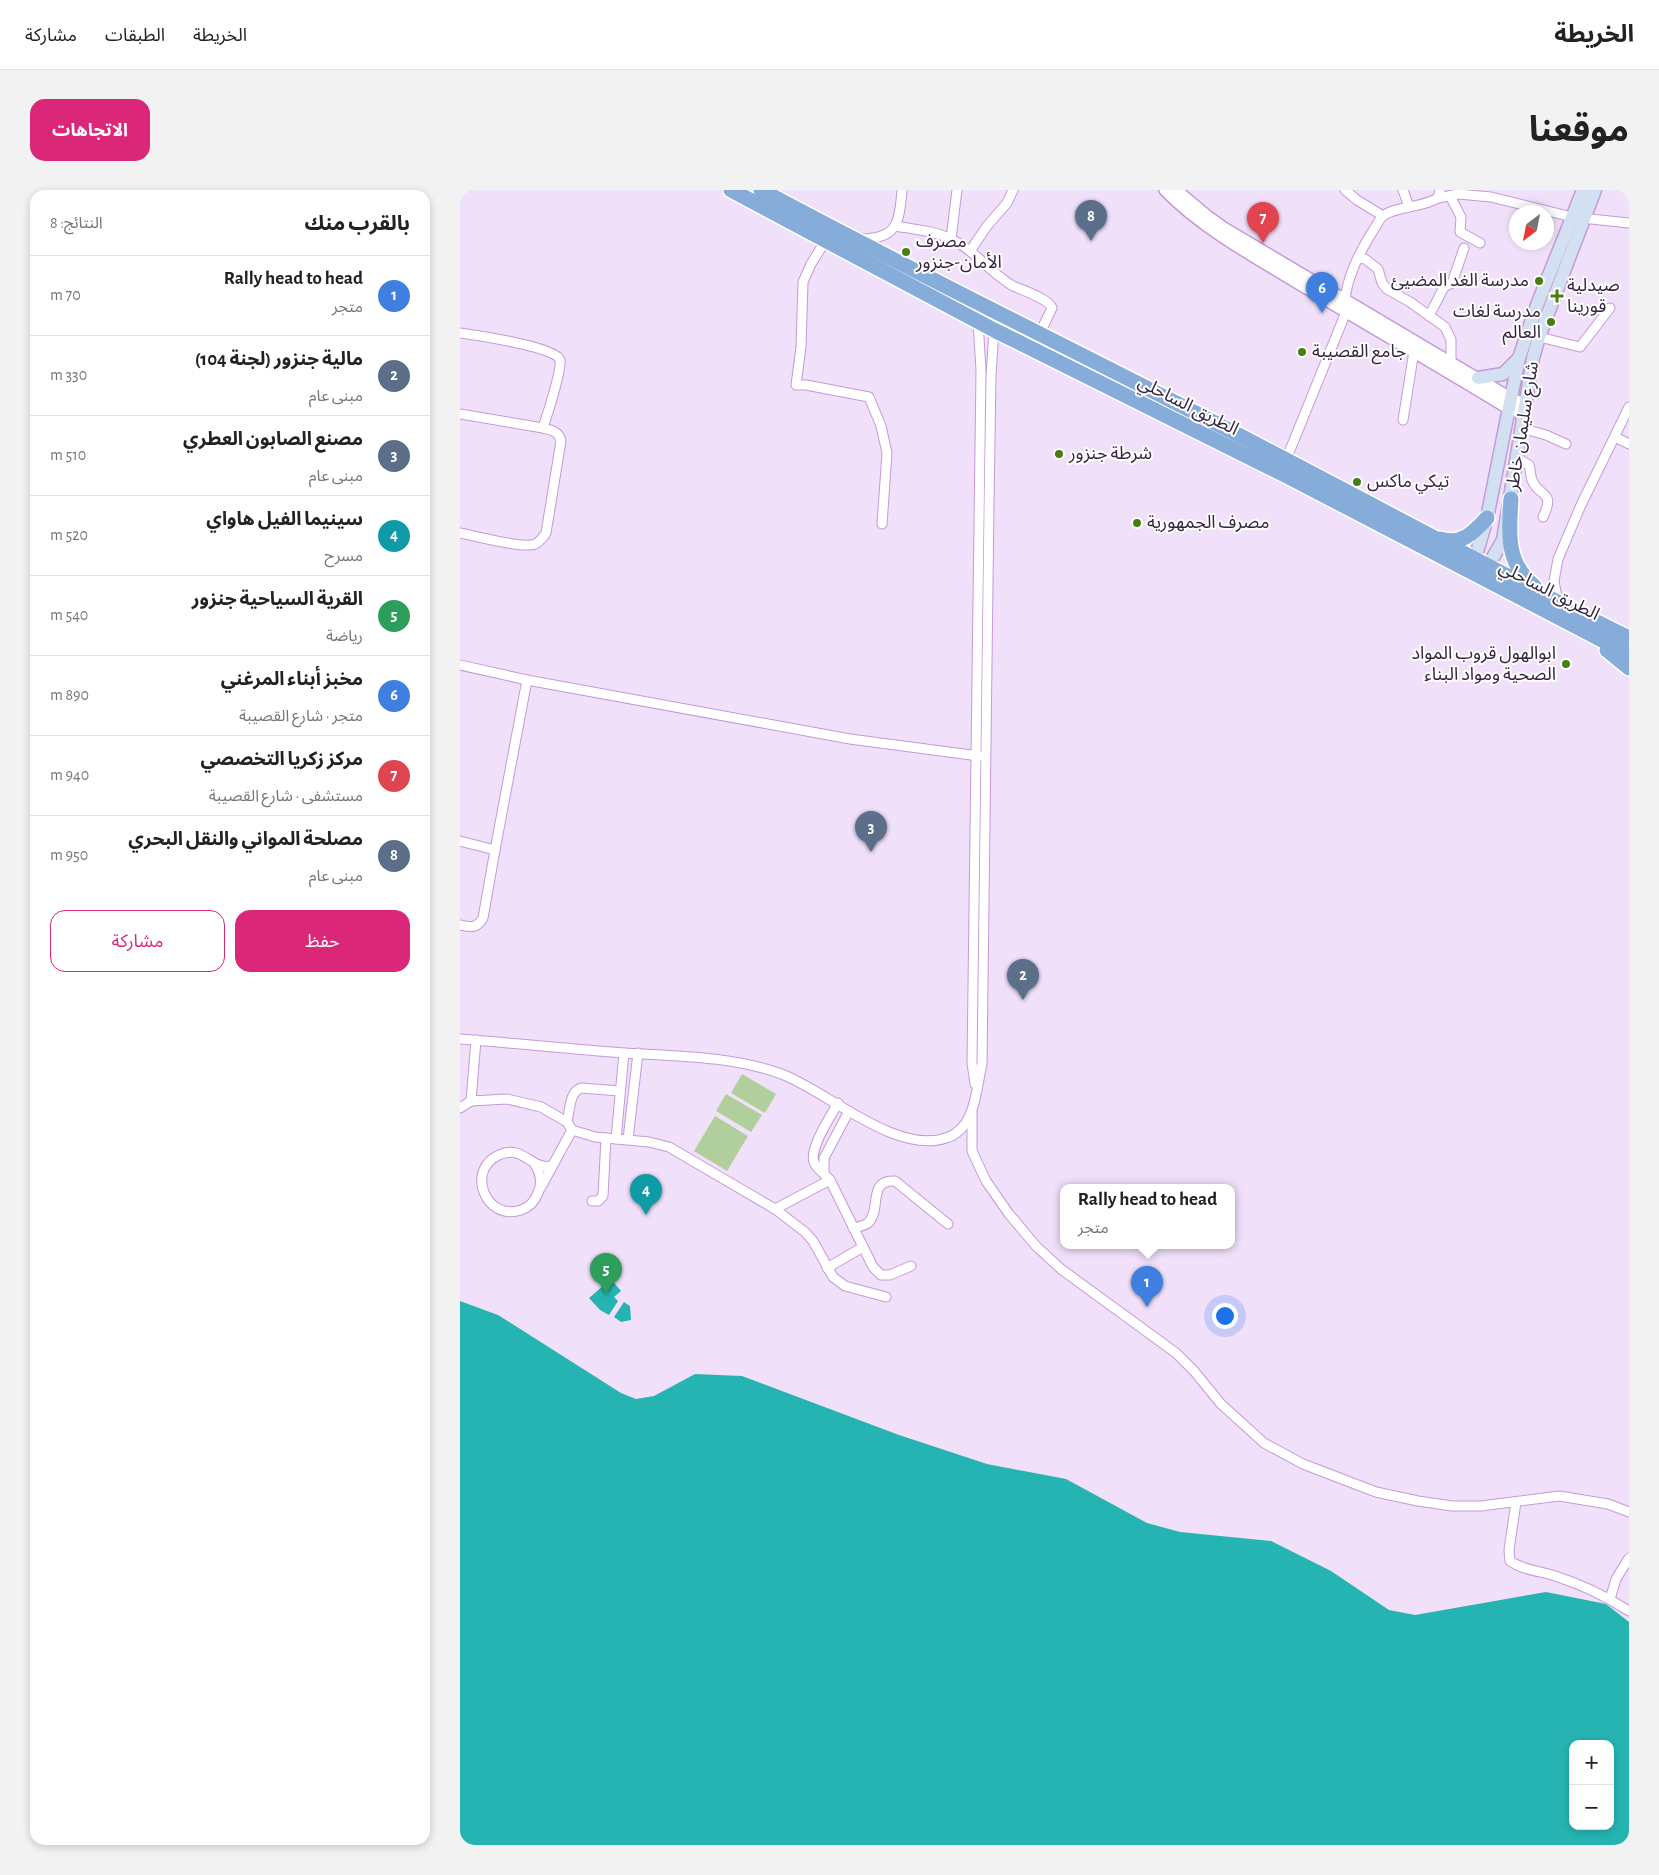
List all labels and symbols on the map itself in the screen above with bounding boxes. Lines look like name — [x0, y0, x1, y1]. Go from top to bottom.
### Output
pin: 8 — [1075, 200, 1107, 241]
pin: 7 — [1247, 202, 1279, 243]
north arrow — [1509, 205, 1554, 250]
place label: مصرف الأمان-جنزور — [915, 233, 1002, 273]
marker: مصرف الأمان-جنزور — [900, 246, 912, 258]
pin: 6 — [1306, 272, 1338, 313]
place label: مدرسة الغد المضيئ — [1391, 272, 1529, 291]
marker: مدرسة الغد المضيئ — [1533, 275, 1545, 287]
place label: صيدلية قورينا — [1567, 277, 1620, 317]
marker: صيدلية قورينا — [1551, 290, 1563, 302]
place label: مدرسة لغات العالم — [1453, 303, 1541, 345]
marker: مدرسة لغات العالم — [1545, 316, 1557, 328]
place label: جامع القصيبة — [1312, 343, 1406, 365]
marker: جامع القصيبة — [1296, 346, 1308, 358]
street label: شارع سليمان خاطر — [1504, 360, 1546, 493]
street label: الطريق الساحلي — [1133, 373, 1241, 442]
place label: شرطة جنزور — [1068, 445, 1152, 464]
marker: شرطة جنزور — [1053, 448, 1065, 460]
place label: تيكي ماكس — [1367, 473, 1449, 494]
marker: تيكي ماكس — [1351, 476, 1363, 488]
place label: مصرف الجمهورية — [1147, 514, 1269, 533]
marker: مصرف الجمهورية — [1131, 517, 1143, 529]
street label: الطريق الساحلي — [1494, 558, 1602, 627]
place label: ابوالهول قروب المواد الصحية ومواد البناء — [1412, 645, 1556, 685]
marker: ابوالهول قروب المواد الصحية ومواد البناء — [1560, 658, 1572, 670]
pin: 3 — [855, 811, 887, 852]
pin: 2 — [1007, 959, 1039, 1000]
pin: 4 — [630, 1174, 662, 1215]
pin: 5 — [590, 1253, 622, 1294]
pin: 1 — [1131, 1266, 1163, 1307]
your location — [1212, 1303, 1238, 1329]

